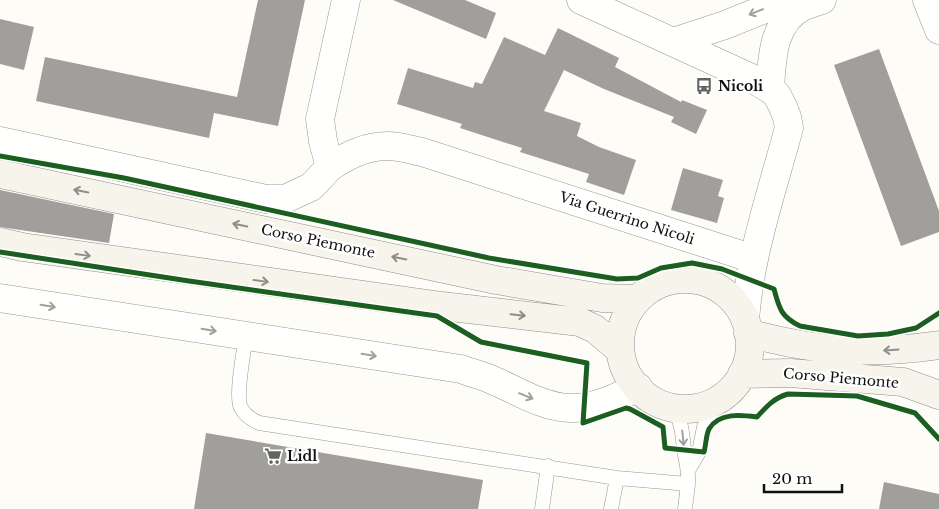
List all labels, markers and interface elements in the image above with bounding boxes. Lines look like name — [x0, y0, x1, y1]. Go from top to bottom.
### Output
one-way arrow — [749, 8, 764, 17]
bus stop icon: Nicoli — [694, 76, 714, 96]
place label: Nicoli — [718, 77, 763, 95]
one-way arrow — [74, 186, 90, 195]
street label: Via Guerrino Nicoli — [556, 187, 697, 248]
one-way arrow — [233, 220, 249, 229]
street label: Corso Piemonte — [259, 220, 377, 262]
one-way arrow — [74, 251, 90, 261]
one-way arrow — [392, 253, 408, 263]
one-way arrow — [253, 276, 269, 286]
one-way arrow — [40, 301, 56, 311]
one-way arrow — [510, 310, 526, 320]
one-way arrow — [200, 326, 216, 336]
one-way arrow — [883, 345, 899, 355]
one-way arrow — [361, 351, 377, 361]
street label: Corso Piemonte — [782, 364, 900, 392]
one-way arrow — [518, 392, 533, 401]
one-way arrow — [679, 429, 688, 445]
supermarket icon: Lidl — [263, 446, 283, 466]
place label: Lidl — [287, 447, 317, 465]
scale bar — [764, 462, 842, 494]
text: 20 m — [772, 469, 812, 488]

